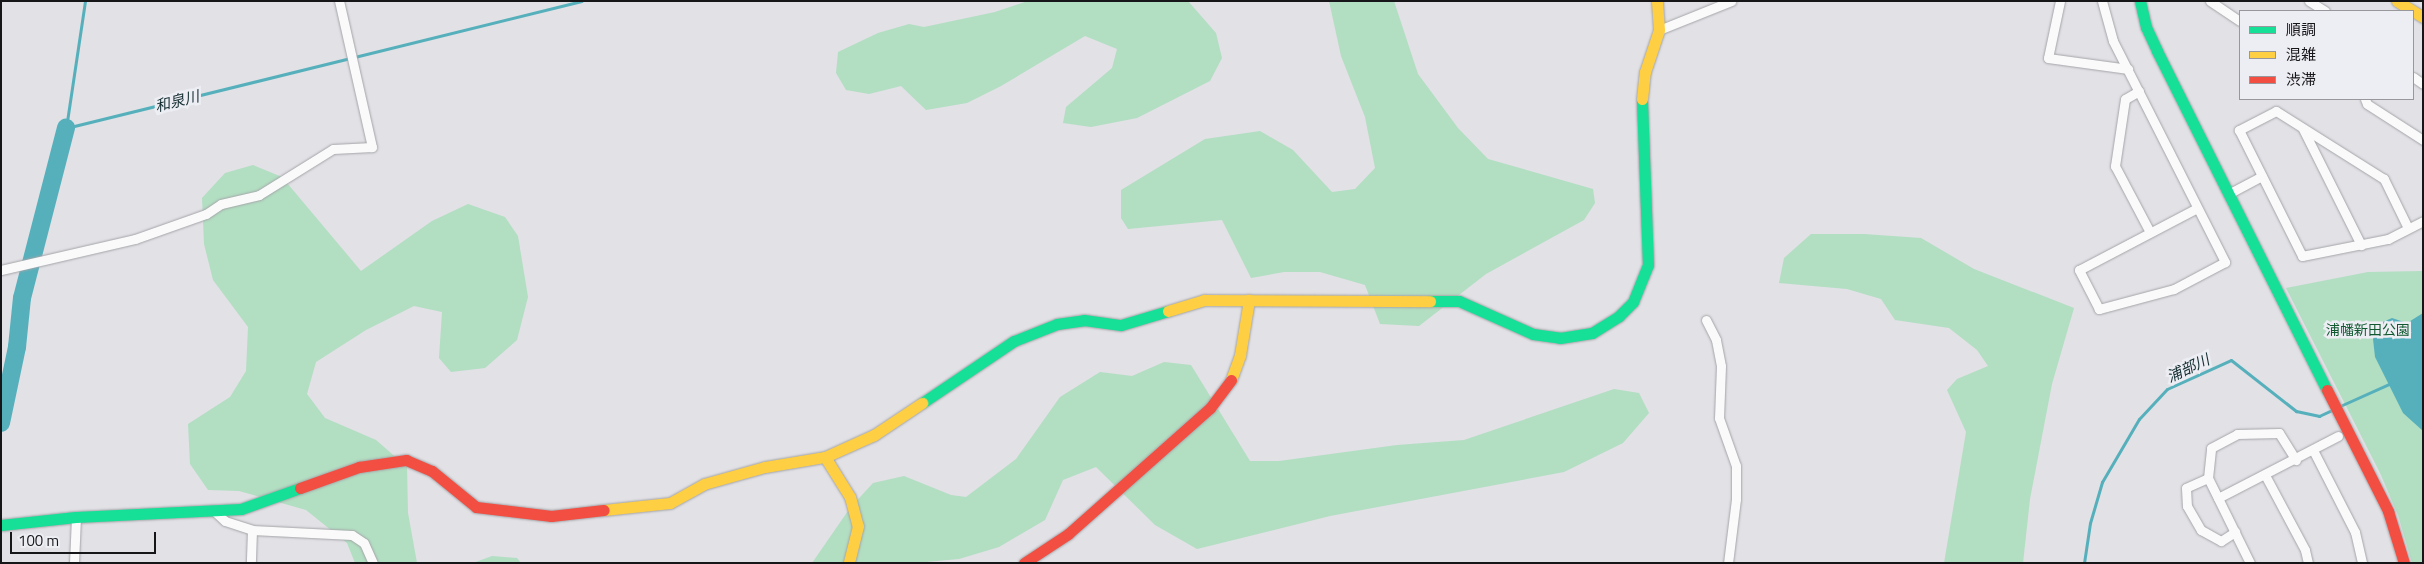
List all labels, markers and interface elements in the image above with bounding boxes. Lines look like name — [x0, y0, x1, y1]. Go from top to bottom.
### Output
legend — [2239, 10, 2414, 100]
text: 順調 — [2286, 18, 2316, 41]
text: 混雑 — [2286, 43, 2316, 66]
text: 渋滞 — [2286, 68, 2316, 91]
water label: 和泉川 — [153, 87, 201, 115]
park label: 浦幡新田公園 — [2326, 322, 2410, 338]
water label: 浦部川 — [2164, 350, 2212, 386]
scale bar — [12, 522, 159, 554]
text: 100 m — [18, 529, 59, 552]

